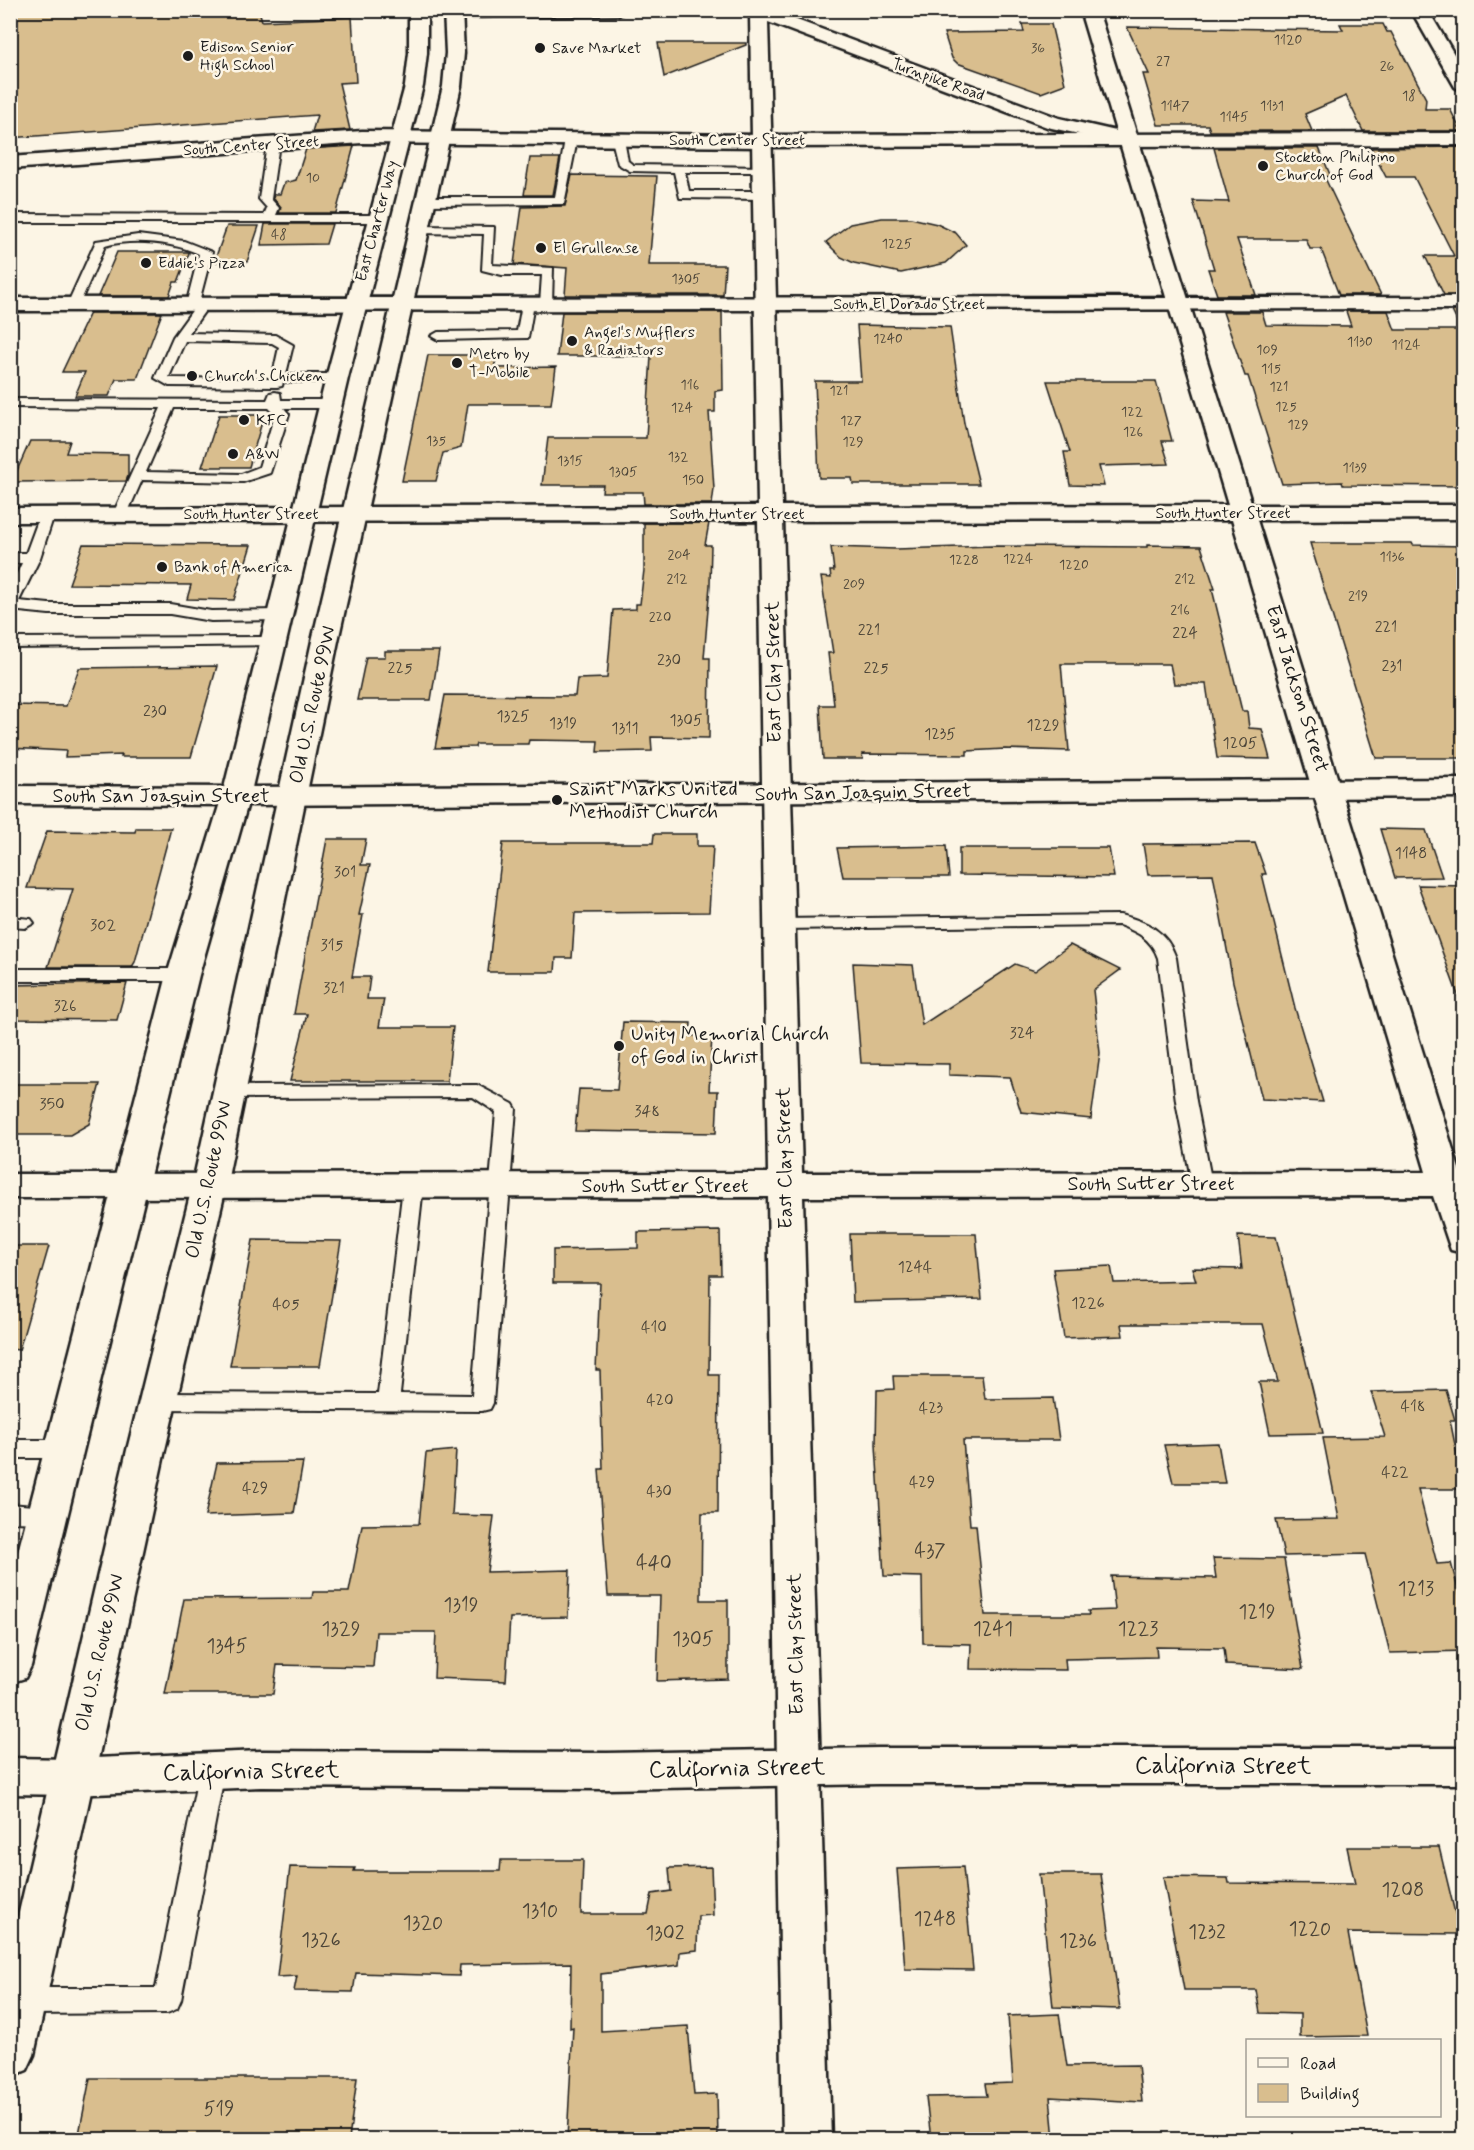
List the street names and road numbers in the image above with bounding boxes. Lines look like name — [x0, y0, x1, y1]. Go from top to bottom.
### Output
street label: Turnpike Road — [889, 53, 987, 107]
street label: South Center Street — [669, 130, 805, 151]
street label: South Center Street — [182, 131, 320, 161]
street label: East Charter Way — [351, 158, 403, 284]
street label: South El Dorado Street — [833, 294, 985, 315]
street label: South Hunter Street — [1156, 503, 1290, 524]
street label: South Hunter Street — [184, 504, 318, 525]
street label: South Hunter Street — [670, 504, 804, 525]
street label: East Clay Street — [759, 601, 789, 743]
street label: East Jackson Street — [1259, 602, 1335, 776]
street label: Old U.S. Route 99W — [283, 624, 343, 786]
street label: South San Joaquin Street — [754, 778, 972, 808]
street label: South San Joaquin Street — [53, 783, 269, 810]
street label: East Clay Street — [770, 1087, 800, 1229]
street label: Old U.S. Route 99W — [179, 1099, 239, 1261]
street label: South Sutter Street — [1068, 1171, 1234, 1198]
street label: South Sutter Street — [582, 1173, 748, 1200]
street label: Old U.S. Route 99W — [69, 1572, 131, 1734]
street label: East Clay Street — [781, 1573, 811, 1715]
street label: California Street — [1135, 1751, 1311, 1784]
street label: California Street — [648, 1752, 826, 1788]
street label: California Street — [162, 1755, 340, 1791]

